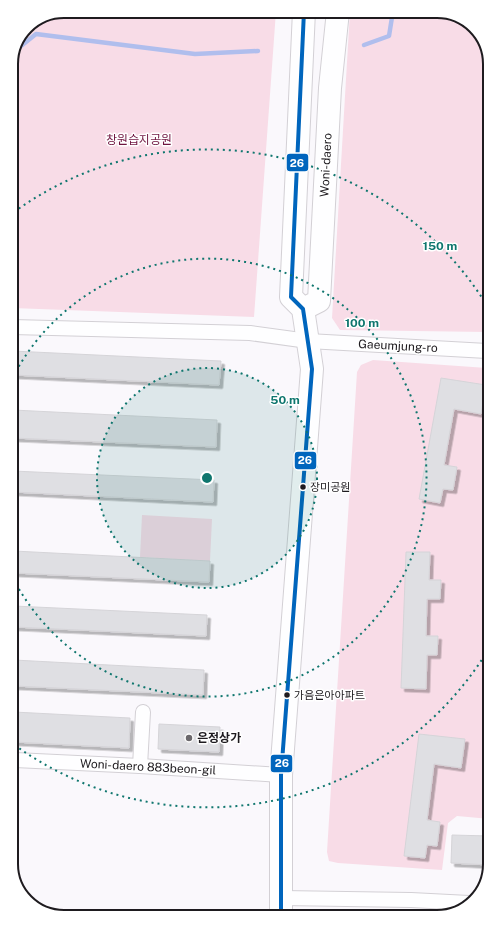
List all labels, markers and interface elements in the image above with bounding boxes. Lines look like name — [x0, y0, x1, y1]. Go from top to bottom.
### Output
street label: Woni-daero — [317, 132, 335, 197]
park label: 창원습지공원 — [106, 133, 172, 147]
line badge: 26 — [286, 153, 309, 172]
text: 26 — [290, 157, 304, 169]
text: 150 m — [423, 239, 457, 253]
text: 100 m — [345, 316, 379, 330]
street label: Gaeumjung-ro — [358, 337, 438, 355]
text: 50 m — [270, 393, 300, 407]
line badge: 26 — [294, 451, 317, 470]
text: 26 — [298, 454, 312, 466]
centre of rings — [200, 471, 214, 485]
place label: 장미공원 — [310, 481, 350, 493]
marker: 장미공원 — [298, 482, 308, 492]
place label: 가음은아아파트 — [294, 689, 365, 701]
marker: 가음은아아파트 — [282, 690, 292, 700]
place label: 은정상가 — [197, 731, 241, 745]
marker: 은정상가 — [184, 733, 194, 743]
line badge: 26 — [270, 754, 293, 773]
street label: Woni-daero 883beon-gil — [80, 756, 217, 778]
text: 26 — [275, 757, 289, 769]

